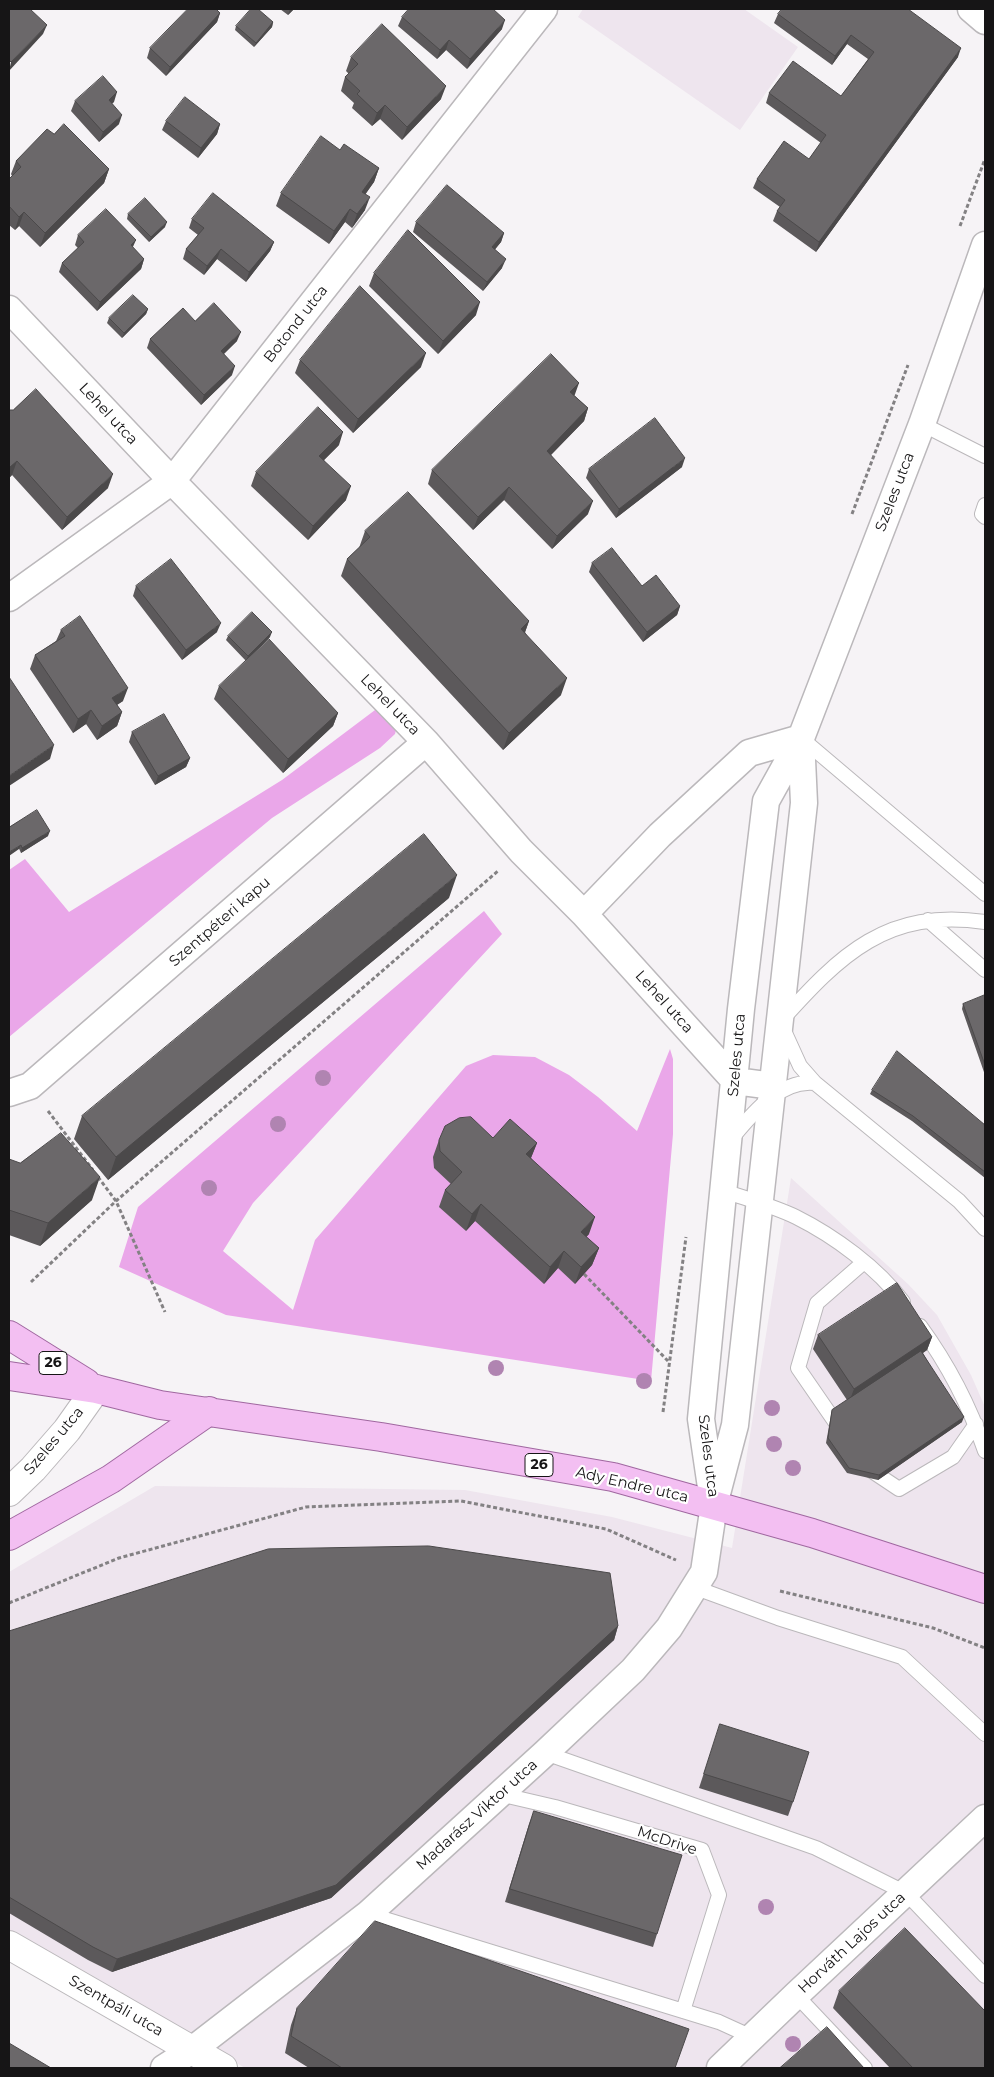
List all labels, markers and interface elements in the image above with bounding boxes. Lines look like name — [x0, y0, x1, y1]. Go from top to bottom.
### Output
street label: Botond utca — [260, 282, 332, 366]
street label: Lehel utca — [75, 379, 141, 449]
street label: Szeles utca — [872, 450, 918, 534]
street label: Lehel utca — [356, 671, 424, 739]
street label: Szentpéteri kapu — [166, 873, 274, 971]
street label: Lehel utca — [631, 967, 697, 1037]
street label: Szeles utca — [724, 1013, 750, 1097]
road number: 26 — [39, 1352, 67, 1375]
street label: Szeles utca — [20, 1403, 88, 1479]
street label: Szeles utca — [694, 1414, 722, 1498]
road number: 26 — [525, 1454, 553, 1476]
street label: Ady Endre utca — [574, 1463, 690, 1507]
street label: Madarász Viktor utca — [413, 1756, 541, 1874]
street label: McDrive — [635, 1823, 699, 1859]
street label: Horváth Lajos utca — [795, 1889, 909, 1997]
street label: Szentpáli utca — [66, 1972, 166, 2040]

